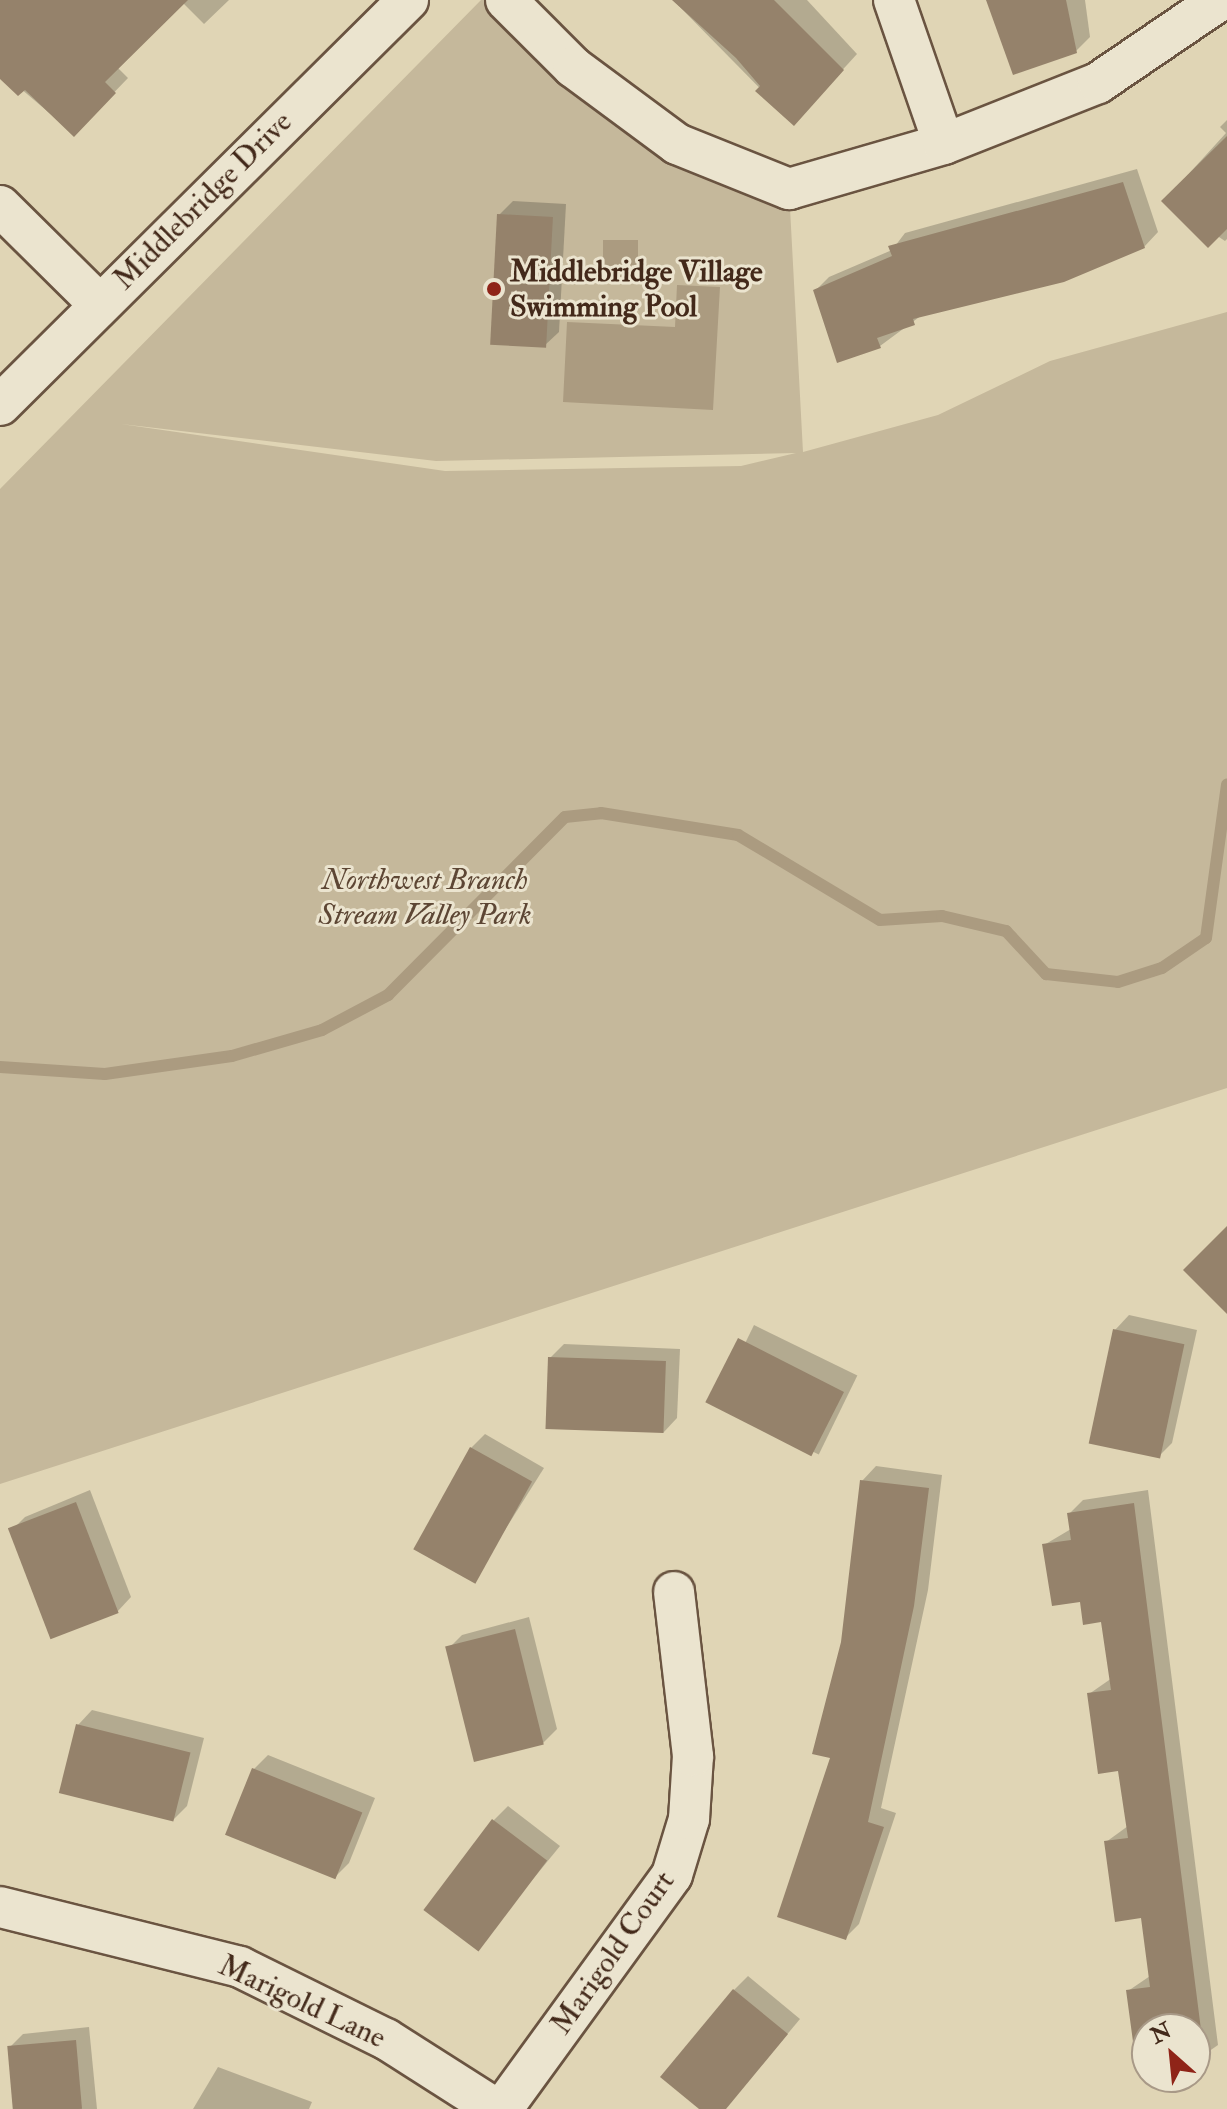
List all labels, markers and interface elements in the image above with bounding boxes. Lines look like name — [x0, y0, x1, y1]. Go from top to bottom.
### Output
street label: Middlebridge Drive — [106, 104, 300, 298]
place label: Middlebridge Village Swimming Pool — [510, 254, 763, 324]
marker: Middlebridge Village Swimming Pool — [485, 280, 503, 298]
park label: Northwest Branch Stream Valley Park — [318, 862, 532, 932]
street label: Marigold Court — [544, 1864, 682, 2042]
street label: Marigold Lane — [213, 1948, 391, 2056]
north arrow — [1131, 2013, 1211, 2093]
text: N — [1146, 2016, 1176, 2050]

